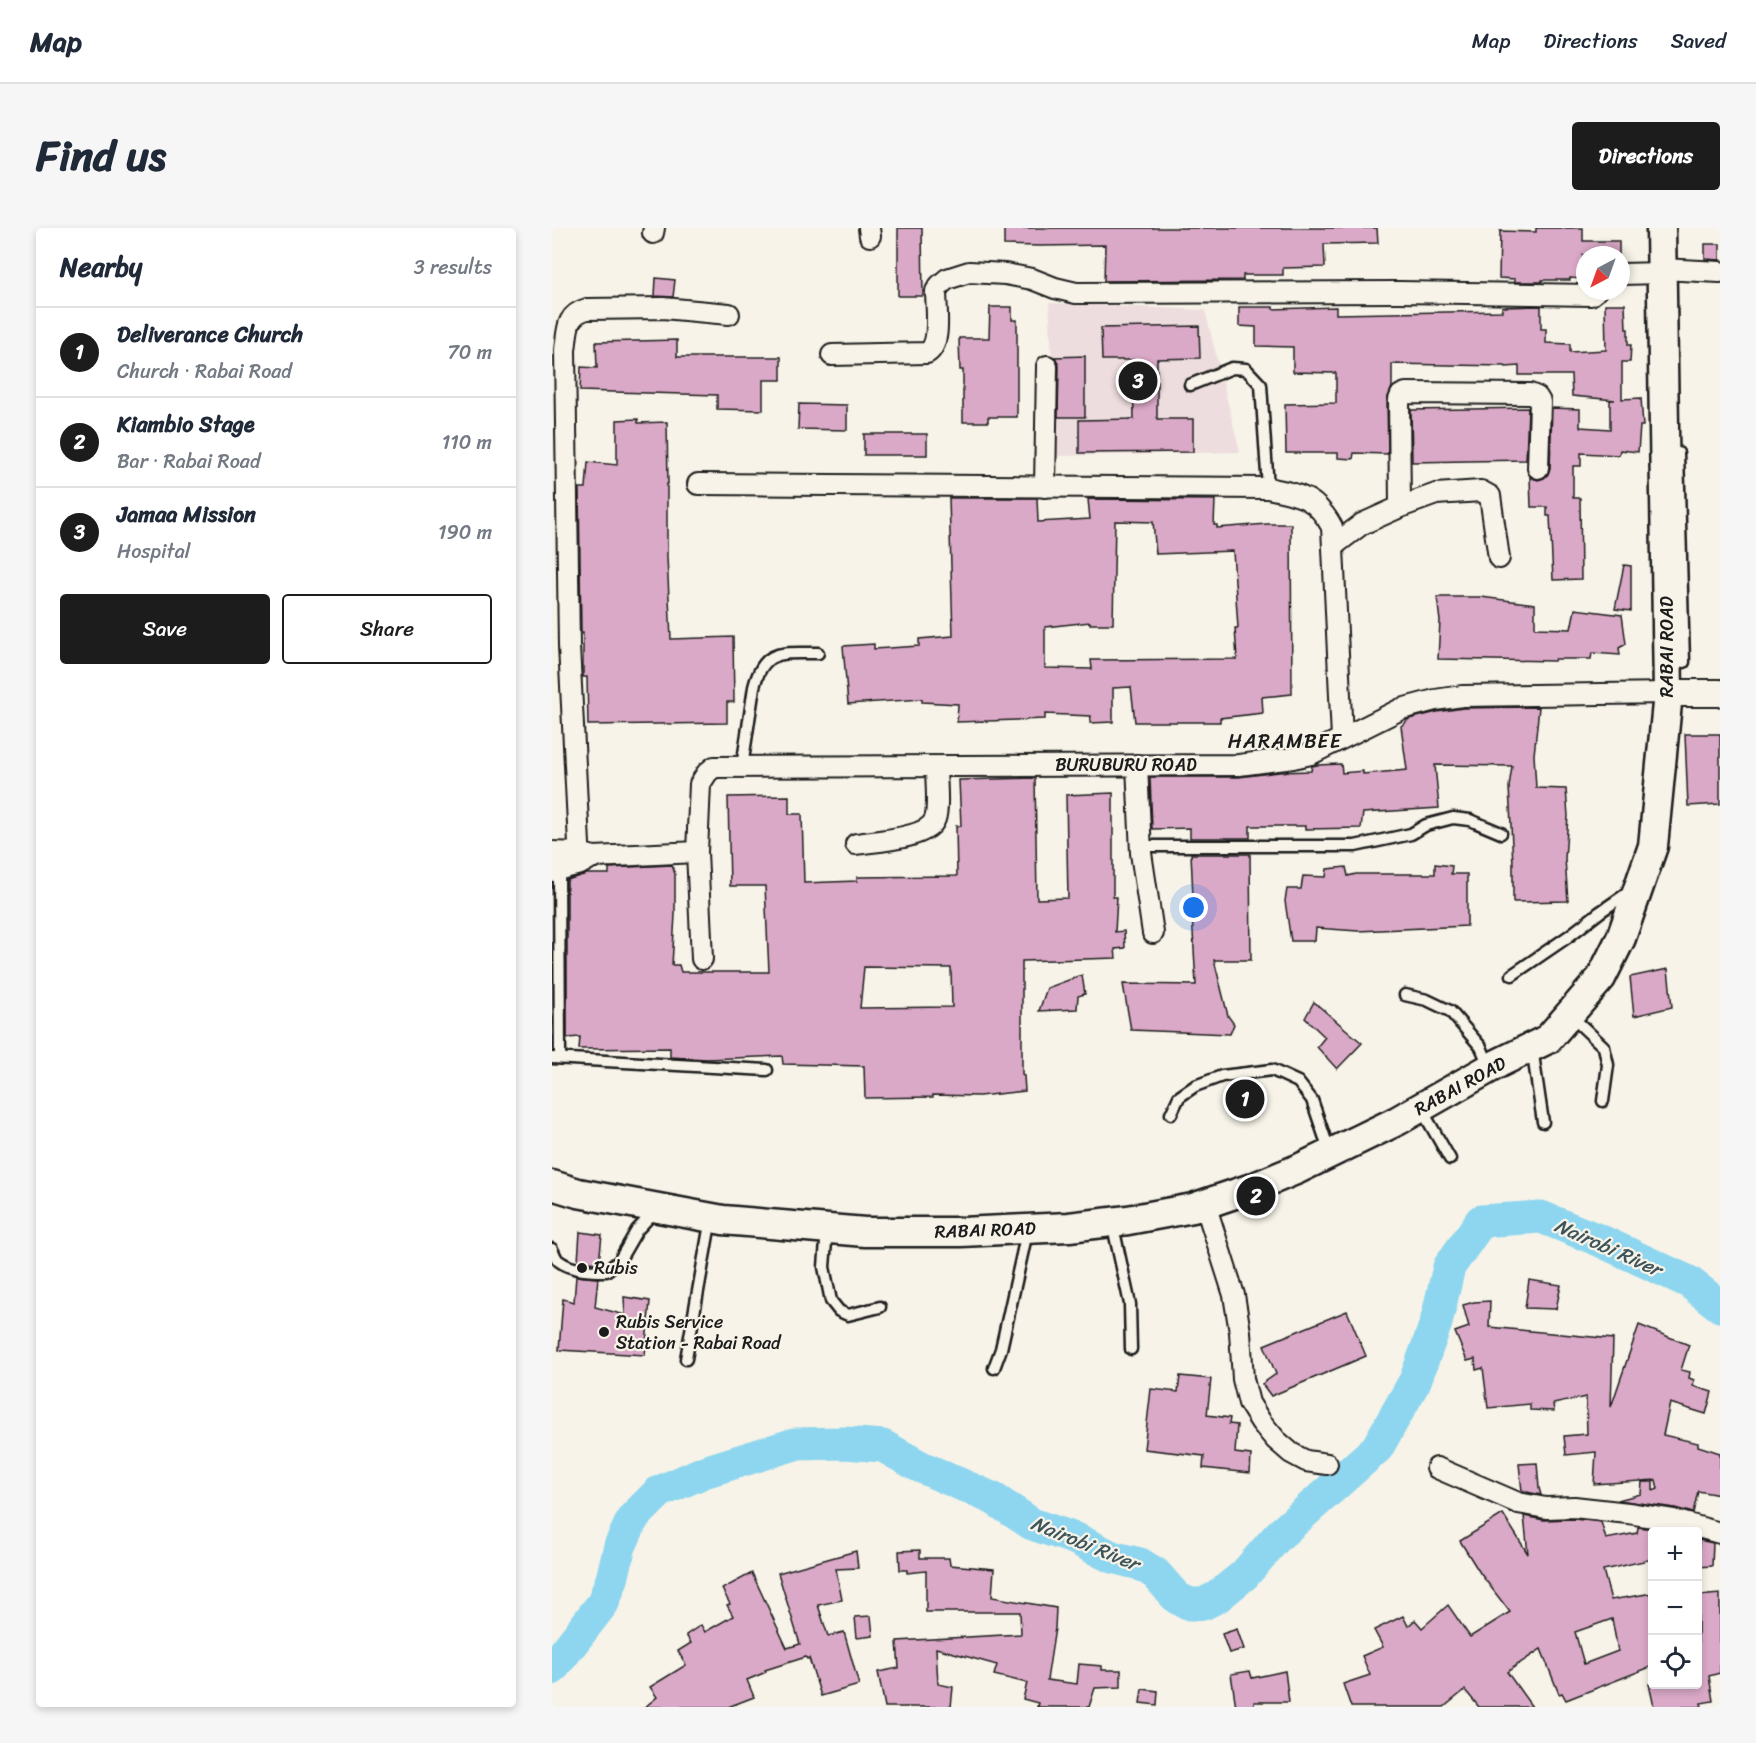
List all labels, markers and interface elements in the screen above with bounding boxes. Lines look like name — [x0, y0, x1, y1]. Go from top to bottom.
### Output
text: Map — [30, 17, 82, 66]
text: Map — [1472, 22, 1510, 60]
text: Directions — [1543, 22, 1638, 60]
text: Saved — [1671, 22, 1726, 60]
text: Find us — [36, 119, 166, 193]
button: Directions — [1572, 122, 1720, 190]
text: Nearby — [60, 244, 142, 290]
north arrow — [1576, 246, 1630, 300]
text: 3 results — [414, 250, 492, 285]
text: Deliverance Church — [117, 315, 303, 354]
text: 1 — [75, 335, 84, 370]
text: 70 m — [447, 335, 492, 370]
text: Church · Rabai Road — [117, 354, 292, 389]
pin: 3 — [1118, 358, 1158, 404]
text: Kiambio Stage — [117, 405, 255, 444]
text: 2 — [74, 425, 85, 460]
text: 110 m — [442, 425, 492, 460]
text: Bar · Rabai Road — [117, 444, 260, 479]
text: Jamaa Mission — [117, 495, 256, 534]
text: 3 — [74, 515, 85, 550]
text: 190 m — [438, 515, 492, 550]
text: Hospital — [117, 534, 190, 569]
button: Save — [60, 594, 270, 664]
button: Share — [282, 594, 492, 664]
street label: RABAI ROAD — [1651, 596, 1683, 698]
district label: HARAMBEE — [1228, 724, 1343, 759]
street label: BURUBURU ROAD — [1055, 749, 1197, 781]
your location — [1179, 893, 1208, 922]
street label: RABAI ROAD — [1408, 1047, 1512, 1124]
pin: 1 — [1226, 1076, 1264, 1122]
pin: 2 — [1236, 1174, 1276, 1218]
water label: Nairobi River — [1549, 1208, 1670, 1288]
street label: RABAI ROAD — [934, 1212, 1036, 1248]
place label: Rubis — [594, 1252, 638, 1284]
marker: Rubis — [575, 1261, 589, 1275]
place label: Rubis Service Station - Rabai Road — [616, 1306, 782, 1359]
marker: Rubis Service Station - Rabai Road — [597, 1325, 611, 1339]
water label: Nairobi River — [1026, 1506, 1148, 1582]
map controls — [1648, 1527, 1702, 1689]
button: + — [1648, 1527, 1702, 1581]
button: − — [1648, 1581, 1702, 1635]
button: locate — [1648, 1635, 1702, 1689]

